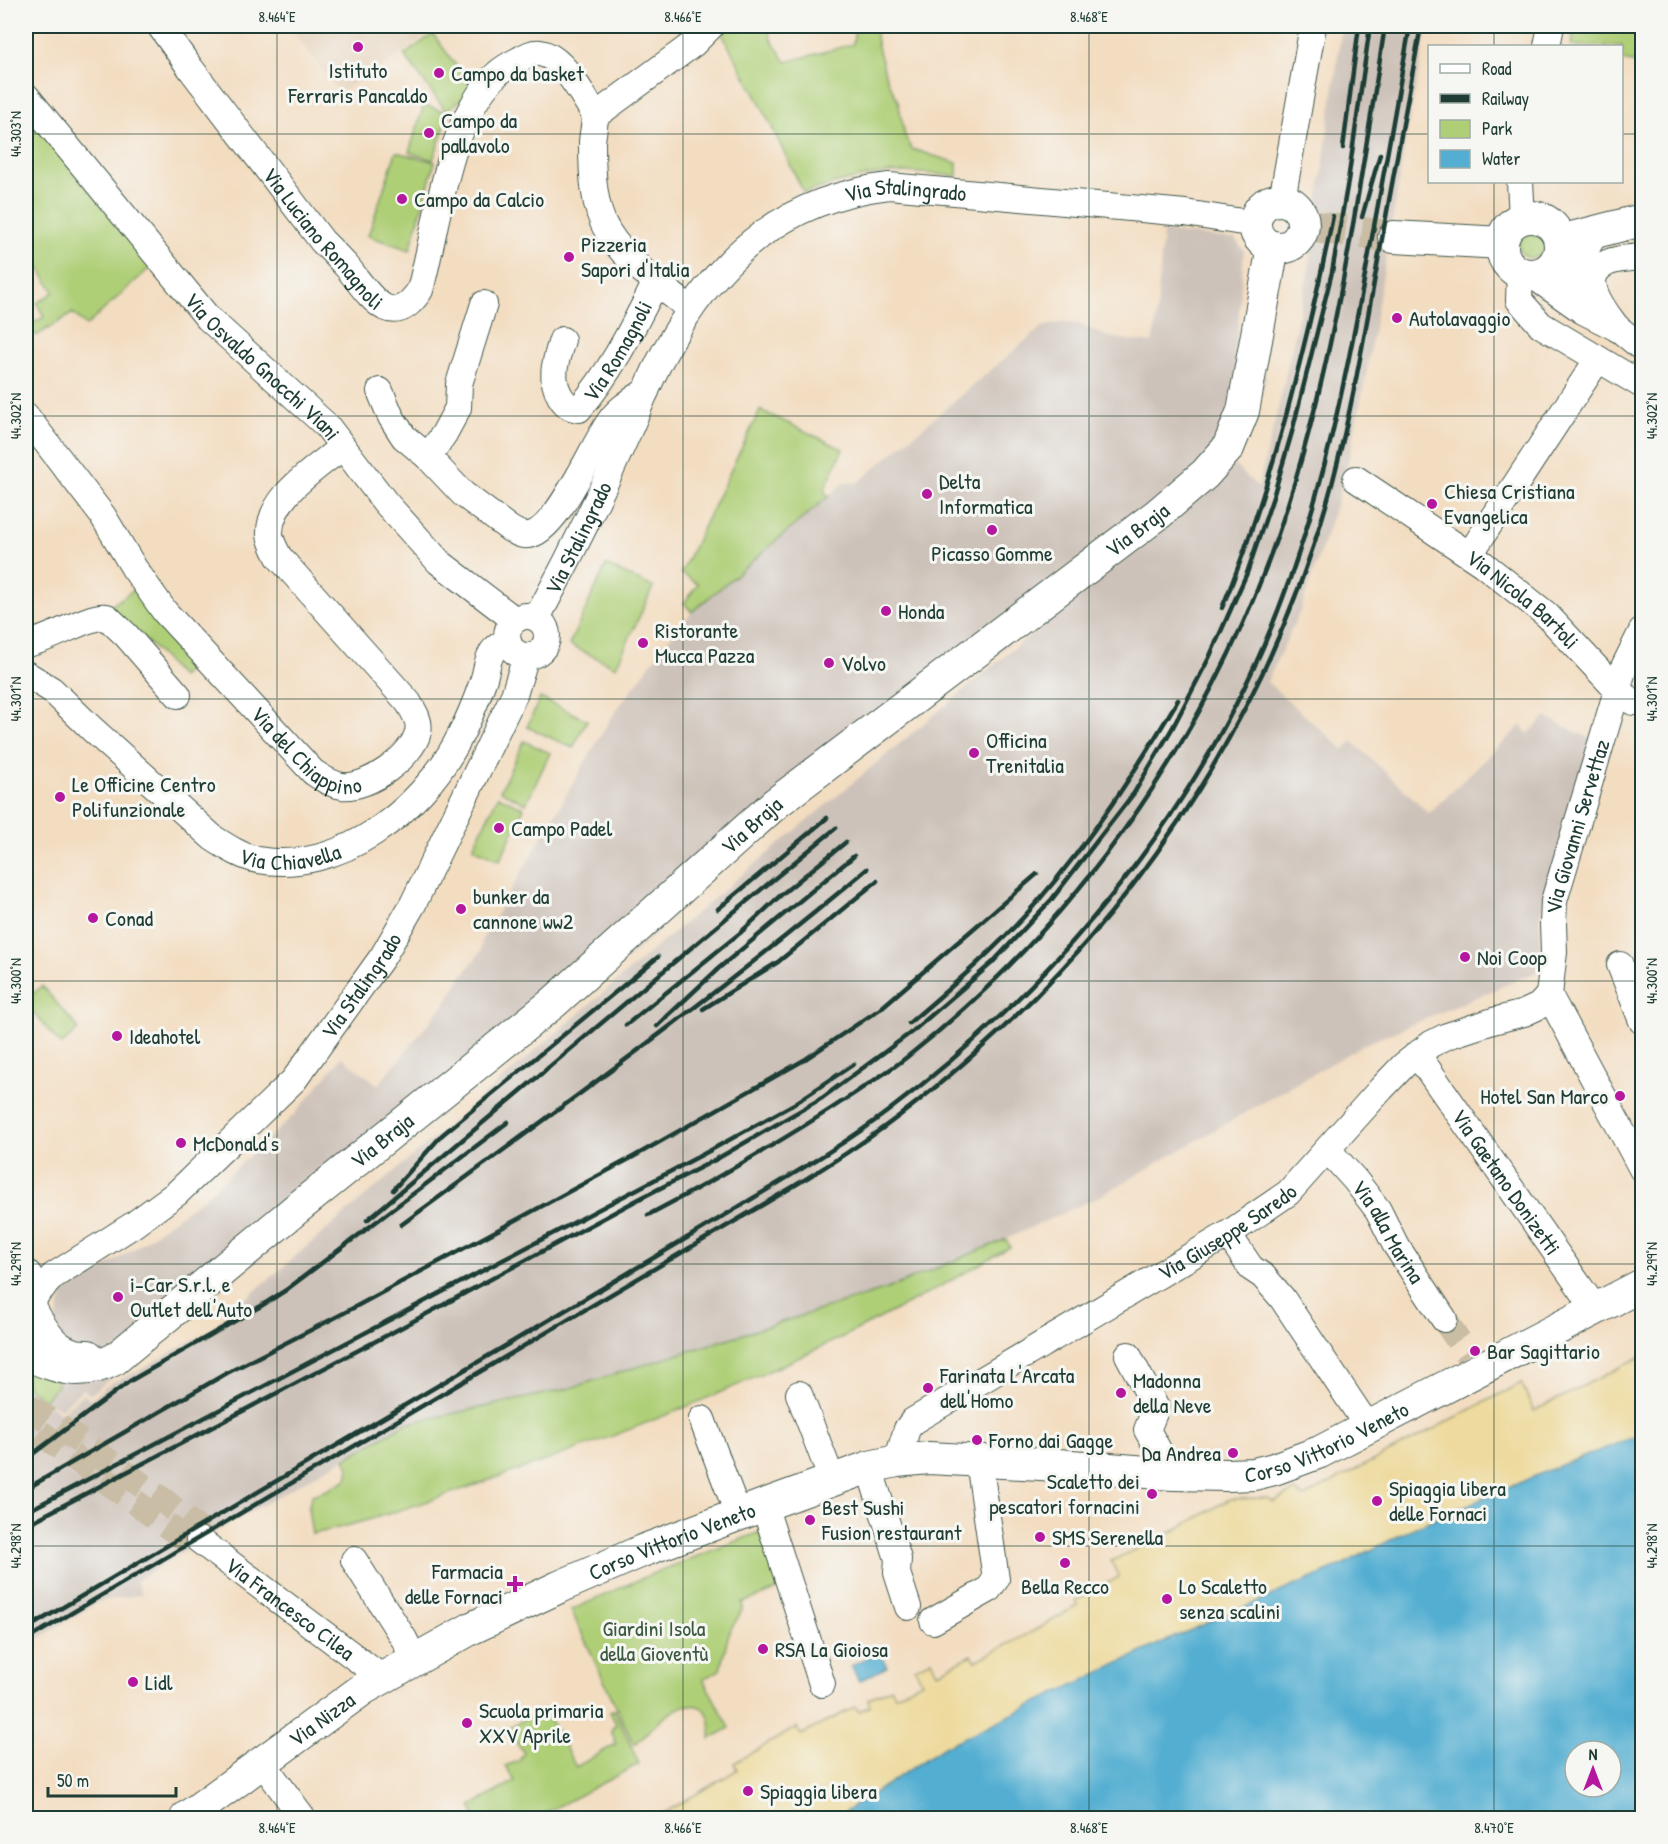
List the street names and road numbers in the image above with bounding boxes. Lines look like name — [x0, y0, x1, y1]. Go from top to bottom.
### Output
street label: Via Luciano Romagnoli — [256, 161, 390, 317]
street label: Via Stalingrado — [841, 171, 968, 209]
street label: Via Osvaldo Gnocchi Viani — [178, 286, 348, 446]
street label: Via Romagnoli — [576, 295, 659, 408]
street label: Via Stalingrado — [537, 476, 619, 600]
street label: Via Braja — [1099, 496, 1176, 564]
street label: Via Nicola Bartoli — [1461, 542, 1586, 656]
street label: Via del Chiappino — [244, 699, 365, 801]
street label: Via Giovanni Servettaz — [1538, 736, 1617, 914]
street label: Via Braja — [714, 789, 789, 861]
street label: Via Chiavella — [235, 836, 345, 877]
street label: Via Stalingrado — [314, 927, 408, 1044]
street label: Via Gaetano Donizetti — [1445, 1103, 1568, 1261]
street label: Via Braja — [344, 1106, 420, 1175]
street label: Via alla Marina — [1345, 1174, 1432, 1289]
street label: Via Giuseppe Saredo — [1152, 1178, 1304, 1287]
street label: Corso Vittorio Veneto — [1244, 1394, 1414, 1489]
street label: Corso Vittorio Veneto — [584, 1495, 760, 1587]
street label: Via Francesco Cilea — [219, 1550, 361, 1667]
street label: Via Nizza — [283, 1685, 361, 1753]

